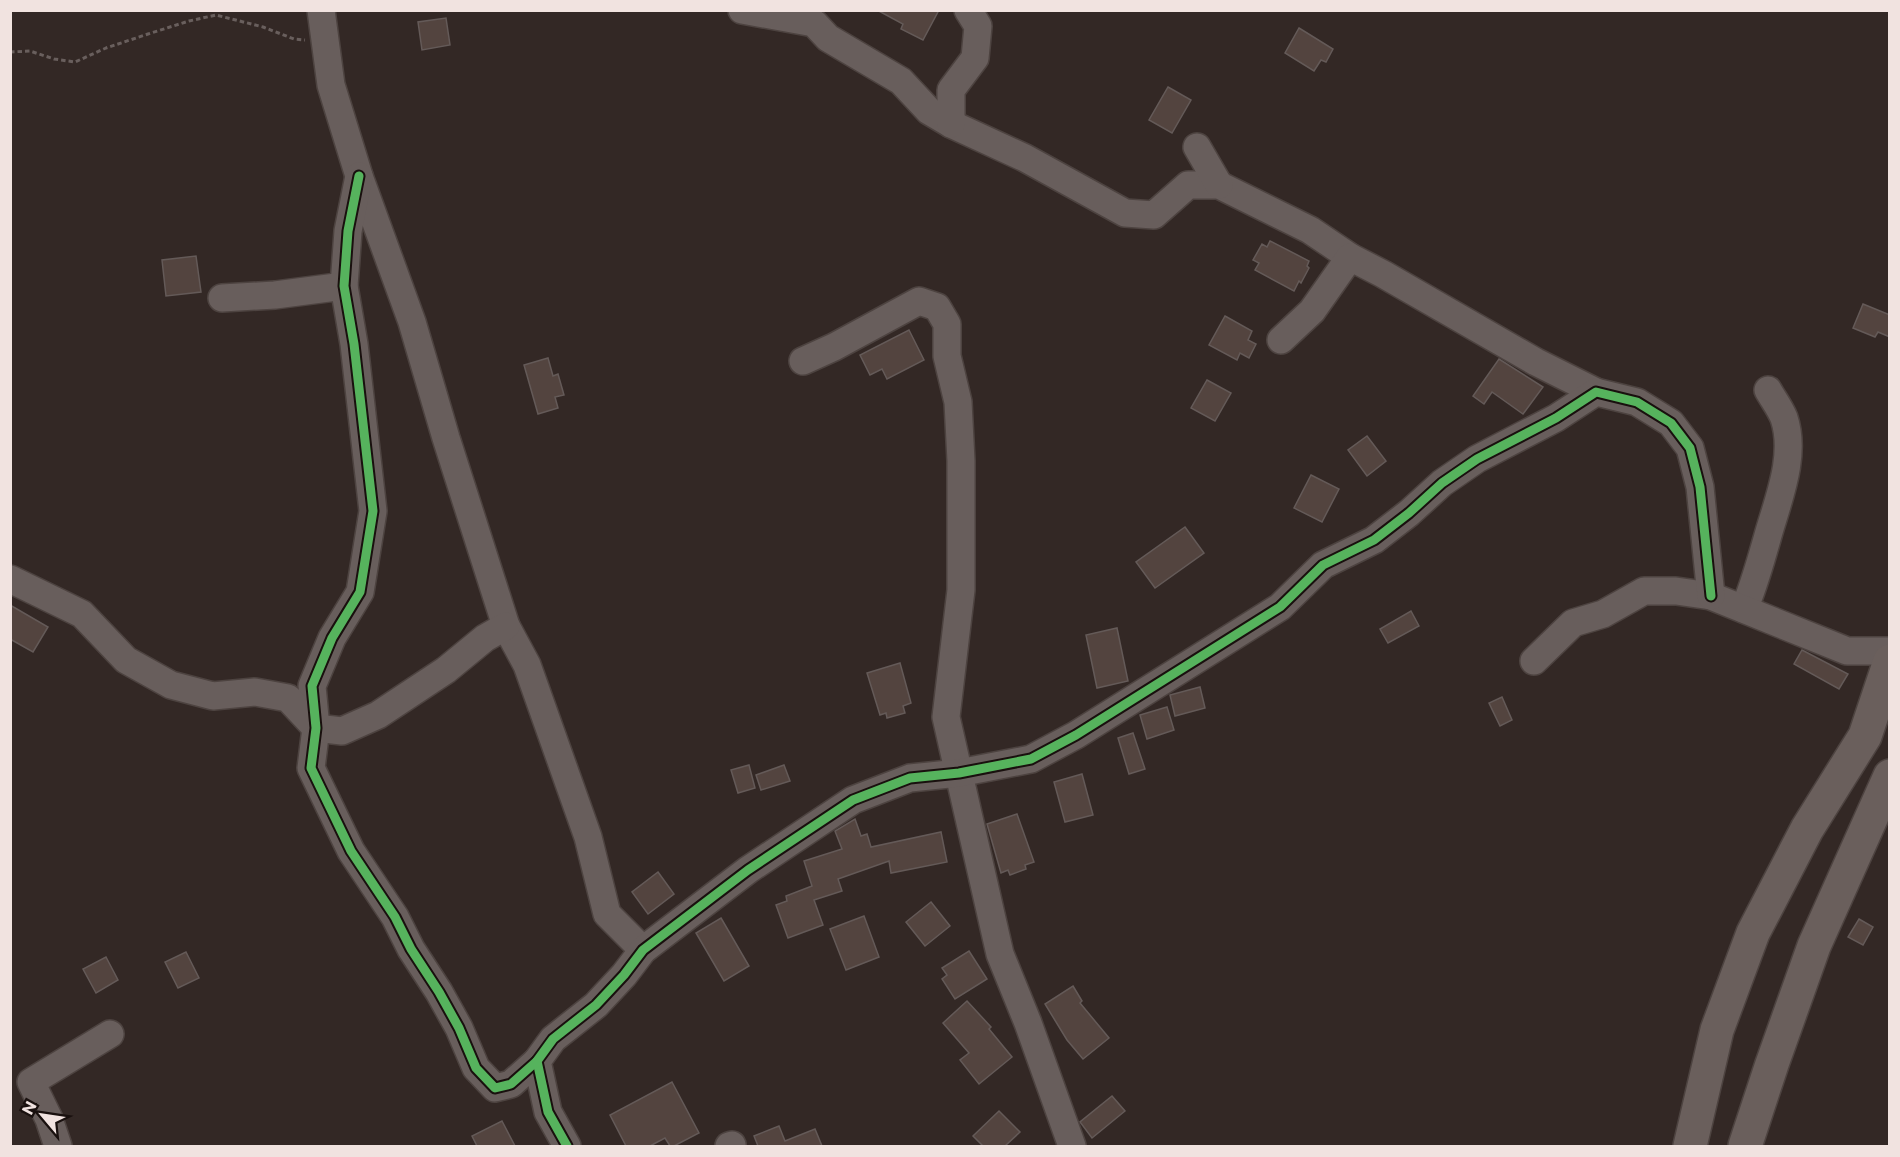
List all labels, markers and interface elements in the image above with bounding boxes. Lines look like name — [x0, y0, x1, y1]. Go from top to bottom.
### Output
north arrow — [12, 1085, 72, 1145]
text: N — [18, 1098, 41, 1118]

